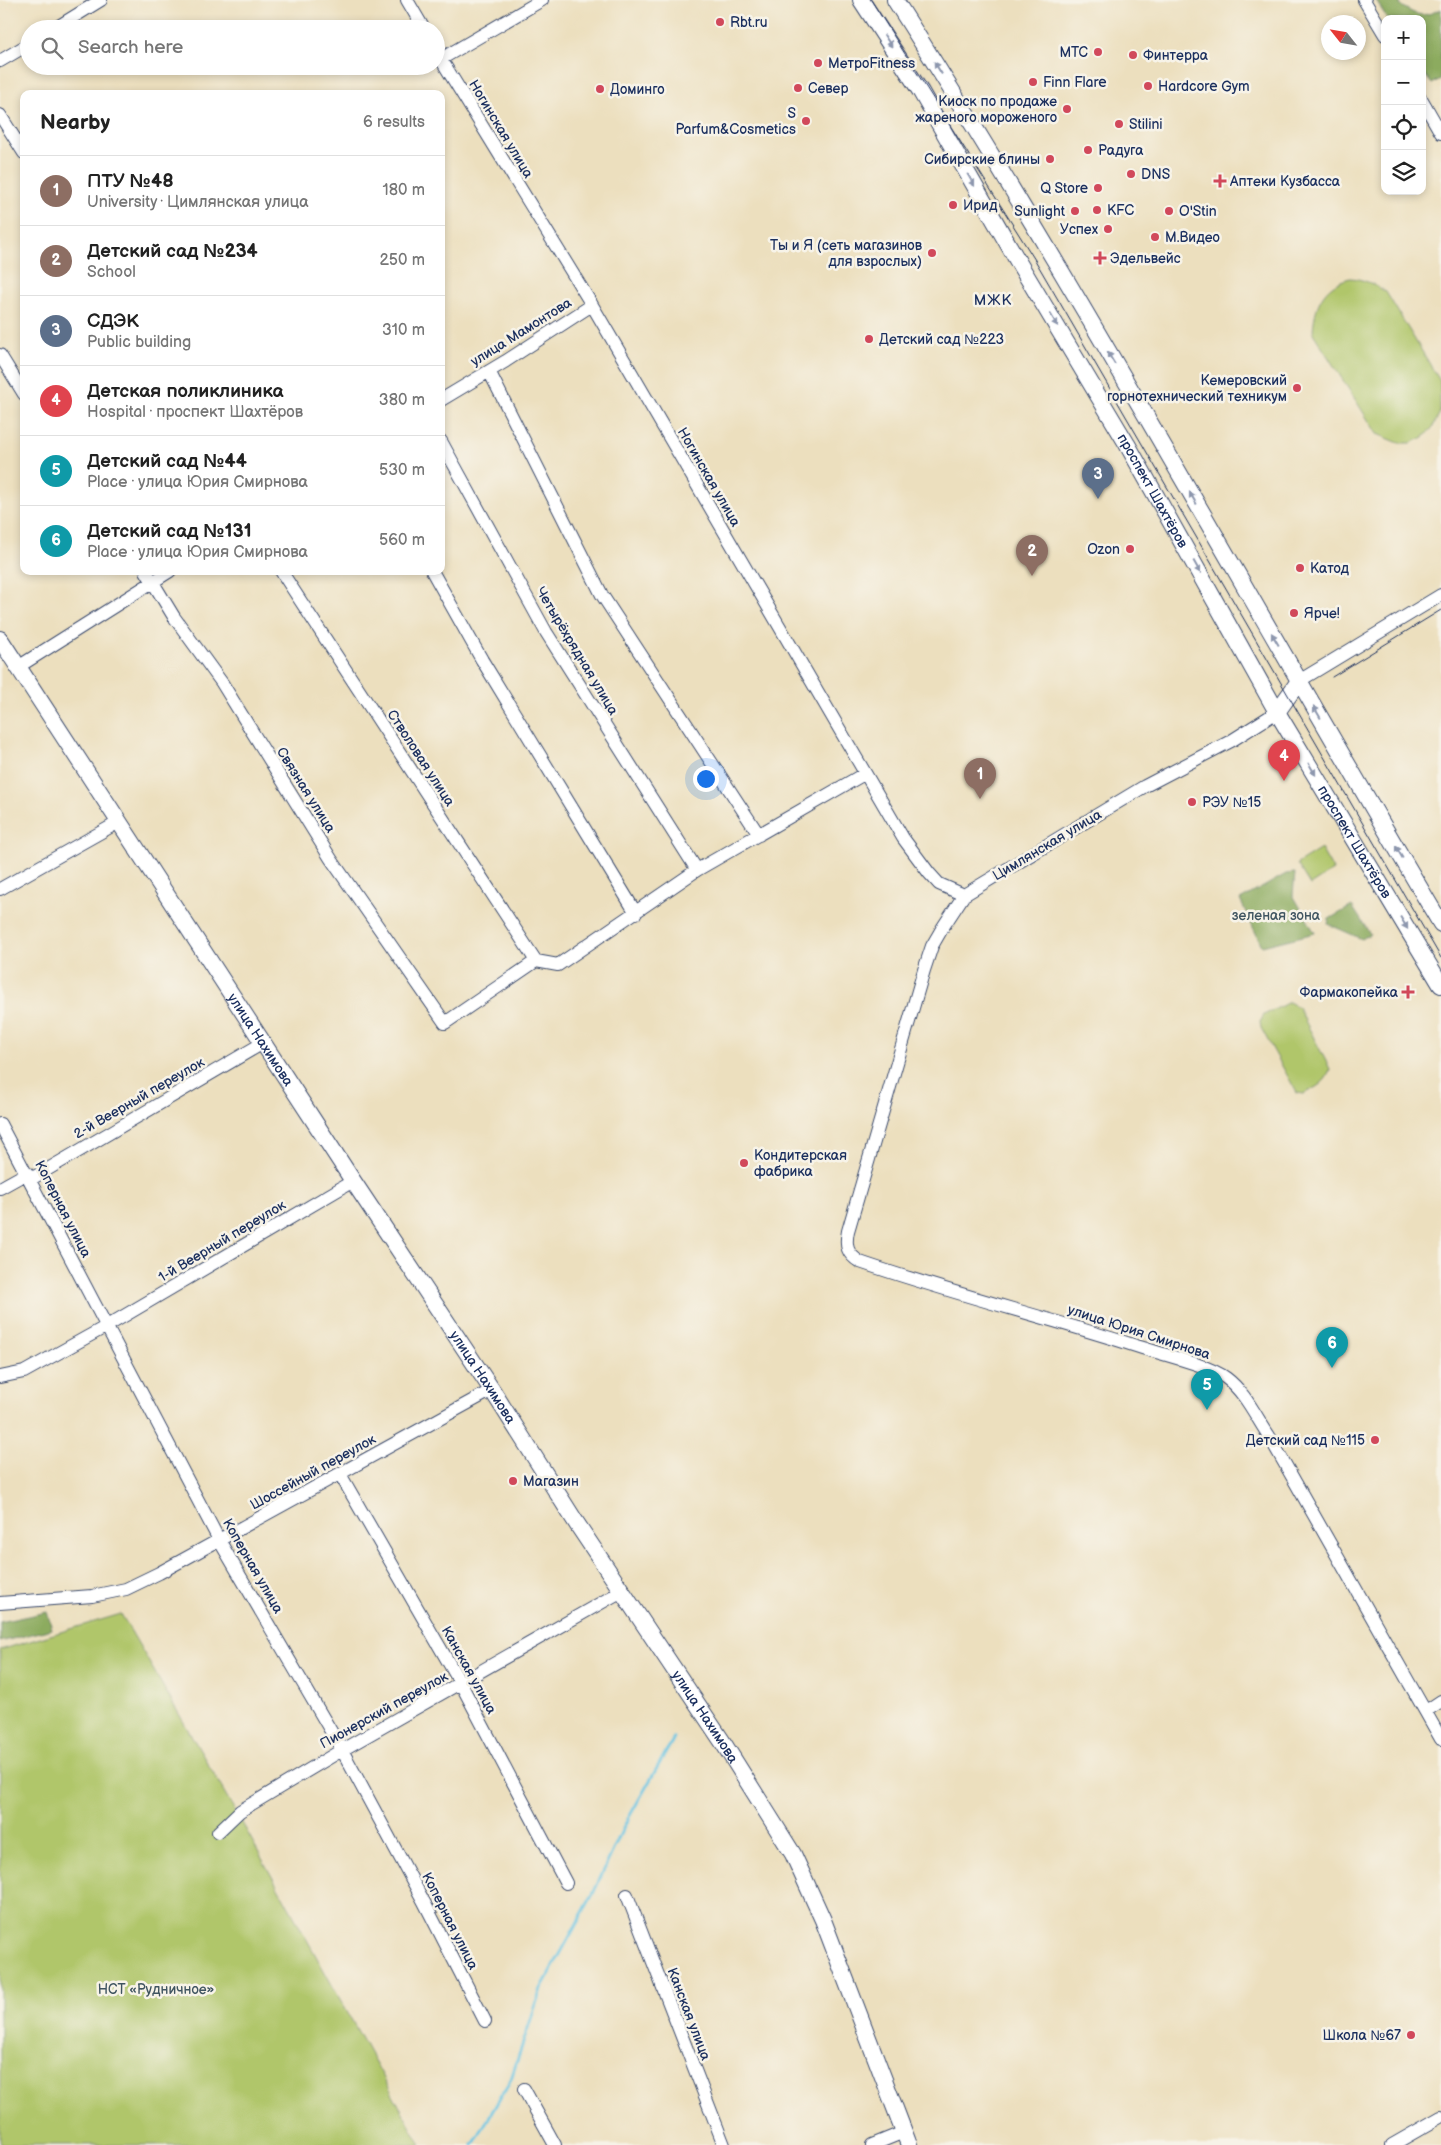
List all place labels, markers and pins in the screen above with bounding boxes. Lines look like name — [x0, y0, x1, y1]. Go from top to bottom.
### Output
place label: Rbt.ru — [730, 14, 768, 31]
marker: Rbt.ru — [714, 16, 726, 28]
place label: МТС — [1059, 44, 1089, 61]
marker: МТС — [1092, 46, 1104, 58]
place label: Финтерра — [1143, 47, 1209, 64]
marker: Финтерра — [1127, 49, 1139, 61]
place label: МетроFitness — [828, 55, 915, 72]
marker: МетроFitness — [812, 57, 824, 69]
place label: Finn Flare — [1043, 74, 1107, 91]
marker: Finn Flare — [1027, 76, 1039, 88]
place label: Hardcore Gym — [1158, 78, 1250, 95]
place label: Север — [808, 80, 848, 97]
marker: Hardcore Gym — [1142, 80, 1154, 92]
place label: Доминго — [610, 81, 665, 98]
marker: Север — [792, 82, 804, 94]
marker: Доминго — [594, 83, 606, 95]
place label: Киоск по продаже жареного мороженого — [915, 93, 1057, 126]
marker: Киоск по продаже жареного мороженого — [1061, 103, 1073, 115]
place label: S Parfum&Cosmetics — [675, 105, 796, 138]
marker: S Parfum&Cosmetics — [800, 115, 812, 127]
place label: Stilini — [1129, 116, 1163, 133]
marker: Stilini — [1113, 118, 1125, 130]
place label: Радуга — [1098, 142, 1144, 159]
marker: Радуга — [1082, 144, 1094, 156]
place label: Сибирские блины — [924, 151, 1040, 168]
marker: Сибирские блины — [1044, 153, 1056, 165]
place label: DNS — [1141, 166, 1170, 183]
marker: DNS — [1125, 168, 1137, 180]
place label: Аптеки Кузбасса — [1229, 173, 1341, 190]
marker: Аптеки Кузбасса — [1214, 175, 1226, 187]
place label: Q Store — [1040, 180, 1088, 197]
marker: Q Store — [1092, 182, 1104, 194]
place label: Ирид — [963, 197, 998, 214]
marker: Ирид — [947, 199, 959, 211]
place label: KFC — [1107, 202, 1134, 219]
place label: Sunlight — [1014, 203, 1066, 220]
place label: O'Stin — [1179, 203, 1217, 220]
marker: KFC — [1091, 204, 1103, 216]
marker: Sunlight — [1069, 205, 1081, 217]
marker: O'Stin — [1163, 205, 1175, 217]
place label: Успех — [1060, 221, 1099, 238]
marker: Успех — [1102, 223, 1114, 235]
place label: М.Видео — [1165, 229, 1220, 246]
marker: М.Видео — [1149, 231, 1161, 243]
place label: Ты и Я (сеть магазинов для взрослых) — [770, 237, 923, 270]
marker: Ты и Я (сеть магазинов для взрослых) — [926, 247, 938, 259]
place label: Эдельвейс — [1110, 250, 1181, 267]
marker: Эдельвейс — [1094, 252, 1106, 264]
place label: Детский сад №223 — [879, 331, 1004, 348]
marker: Детский сад №223 — [863, 333, 875, 345]
place label: Кемеровский горнотехнический техникум — [1107, 372, 1287, 405]
marker: Кемеровский горнотехнический техникум — [1291, 382, 1303, 394]
pin: 3 — [1082, 458, 1114, 499]
pin: 2 — [1016, 535, 1048, 576]
place label: Ozon — [1087, 541, 1120, 558]
marker: Ozon — [1124, 543, 1136, 555]
place label: Катод — [1310, 560, 1349, 577]
marker: Катод — [1294, 562, 1306, 574]
place label: Ярче! — [1304, 605, 1340, 622]
marker: Ярче! — [1288, 607, 1300, 619]
pin: 4 — [1268, 740, 1300, 781]
pin: 1 — [964, 758, 996, 799]
place label: РЭУ №15 — [1202, 794, 1261, 811]
marker: РЭУ №15 — [1186, 796, 1198, 808]
place label: Фармакопейка — [1300, 984, 1399, 1001]
marker: Фармакопейка — [1402, 986, 1414, 998]
place label: Кондитерская фабрика — [754, 1147, 847, 1180]
marker: Кондитерская фабрика — [738, 1157, 750, 1169]
pin: 6 — [1316, 1327, 1348, 1368]
pin: 5 — [1191, 1369, 1223, 1410]
place label: Детский сад №115 — [1246, 1432, 1365, 1449]
marker: Детский сад №115 — [1369, 1434, 1381, 1446]
place label: Магазин — [523, 1473, 579, 1490]
marker: Магазин — [507, 1475, 519, 1487]
place label: Школа №67 — [1323, 2027, 1401, 2044]
marker: Школа №67 — [1405, 2029, 1417, 2041]

